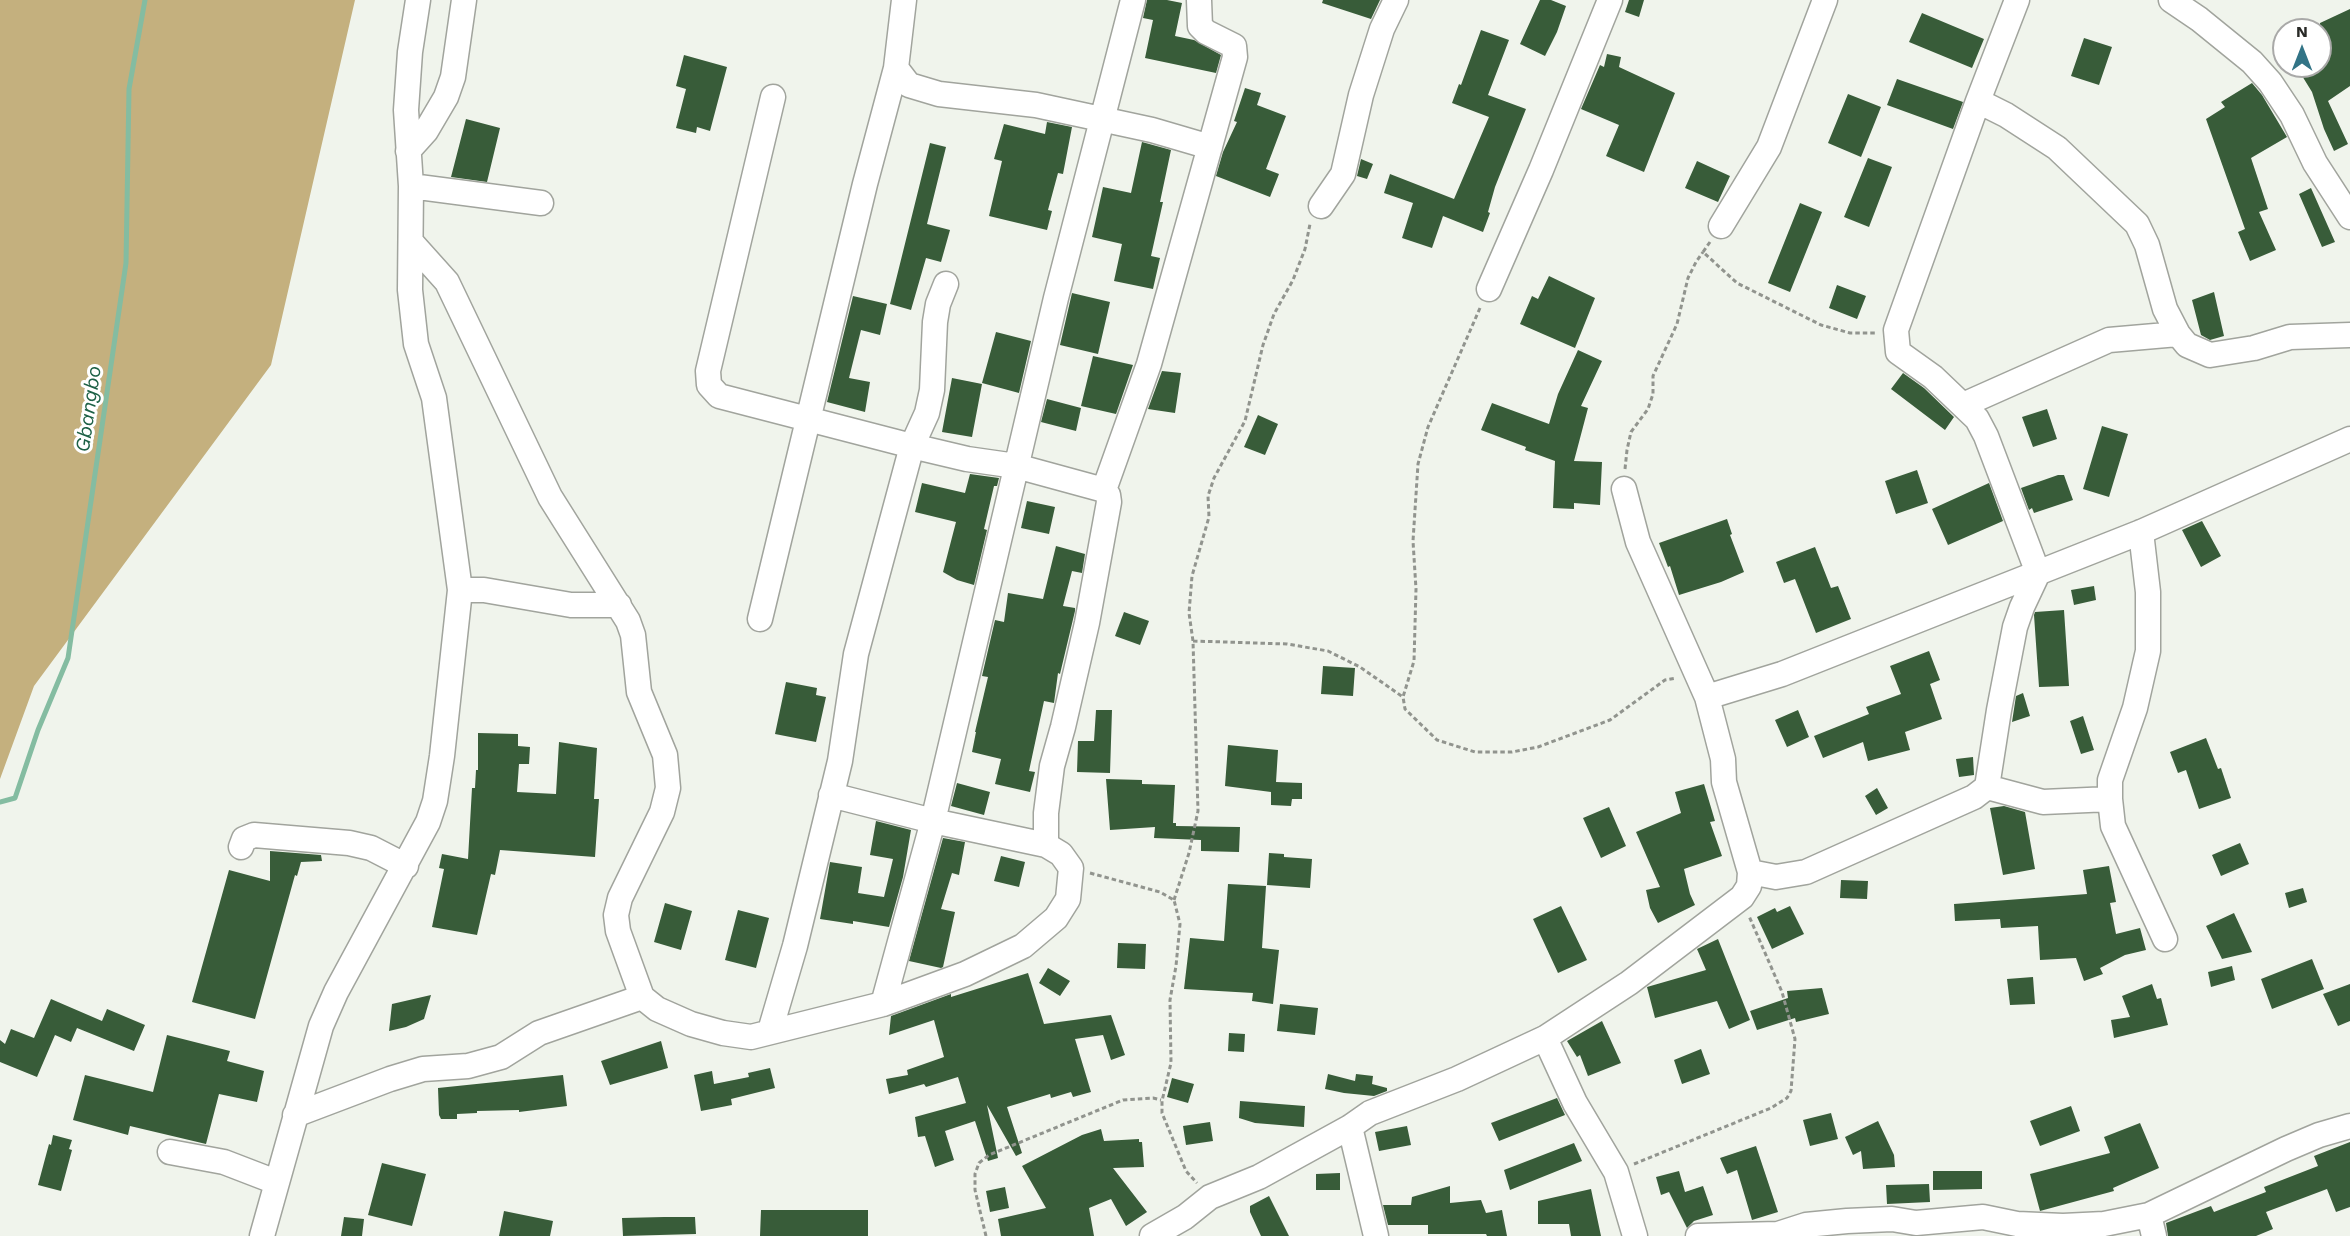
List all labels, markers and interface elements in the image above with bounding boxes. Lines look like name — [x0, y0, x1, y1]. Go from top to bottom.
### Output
north arrow — [2272, 18, 2332, 78]
text: N — [2296, 22, 2308, 41]
water label: Gbangbo — [71, 364, 107, 454]

